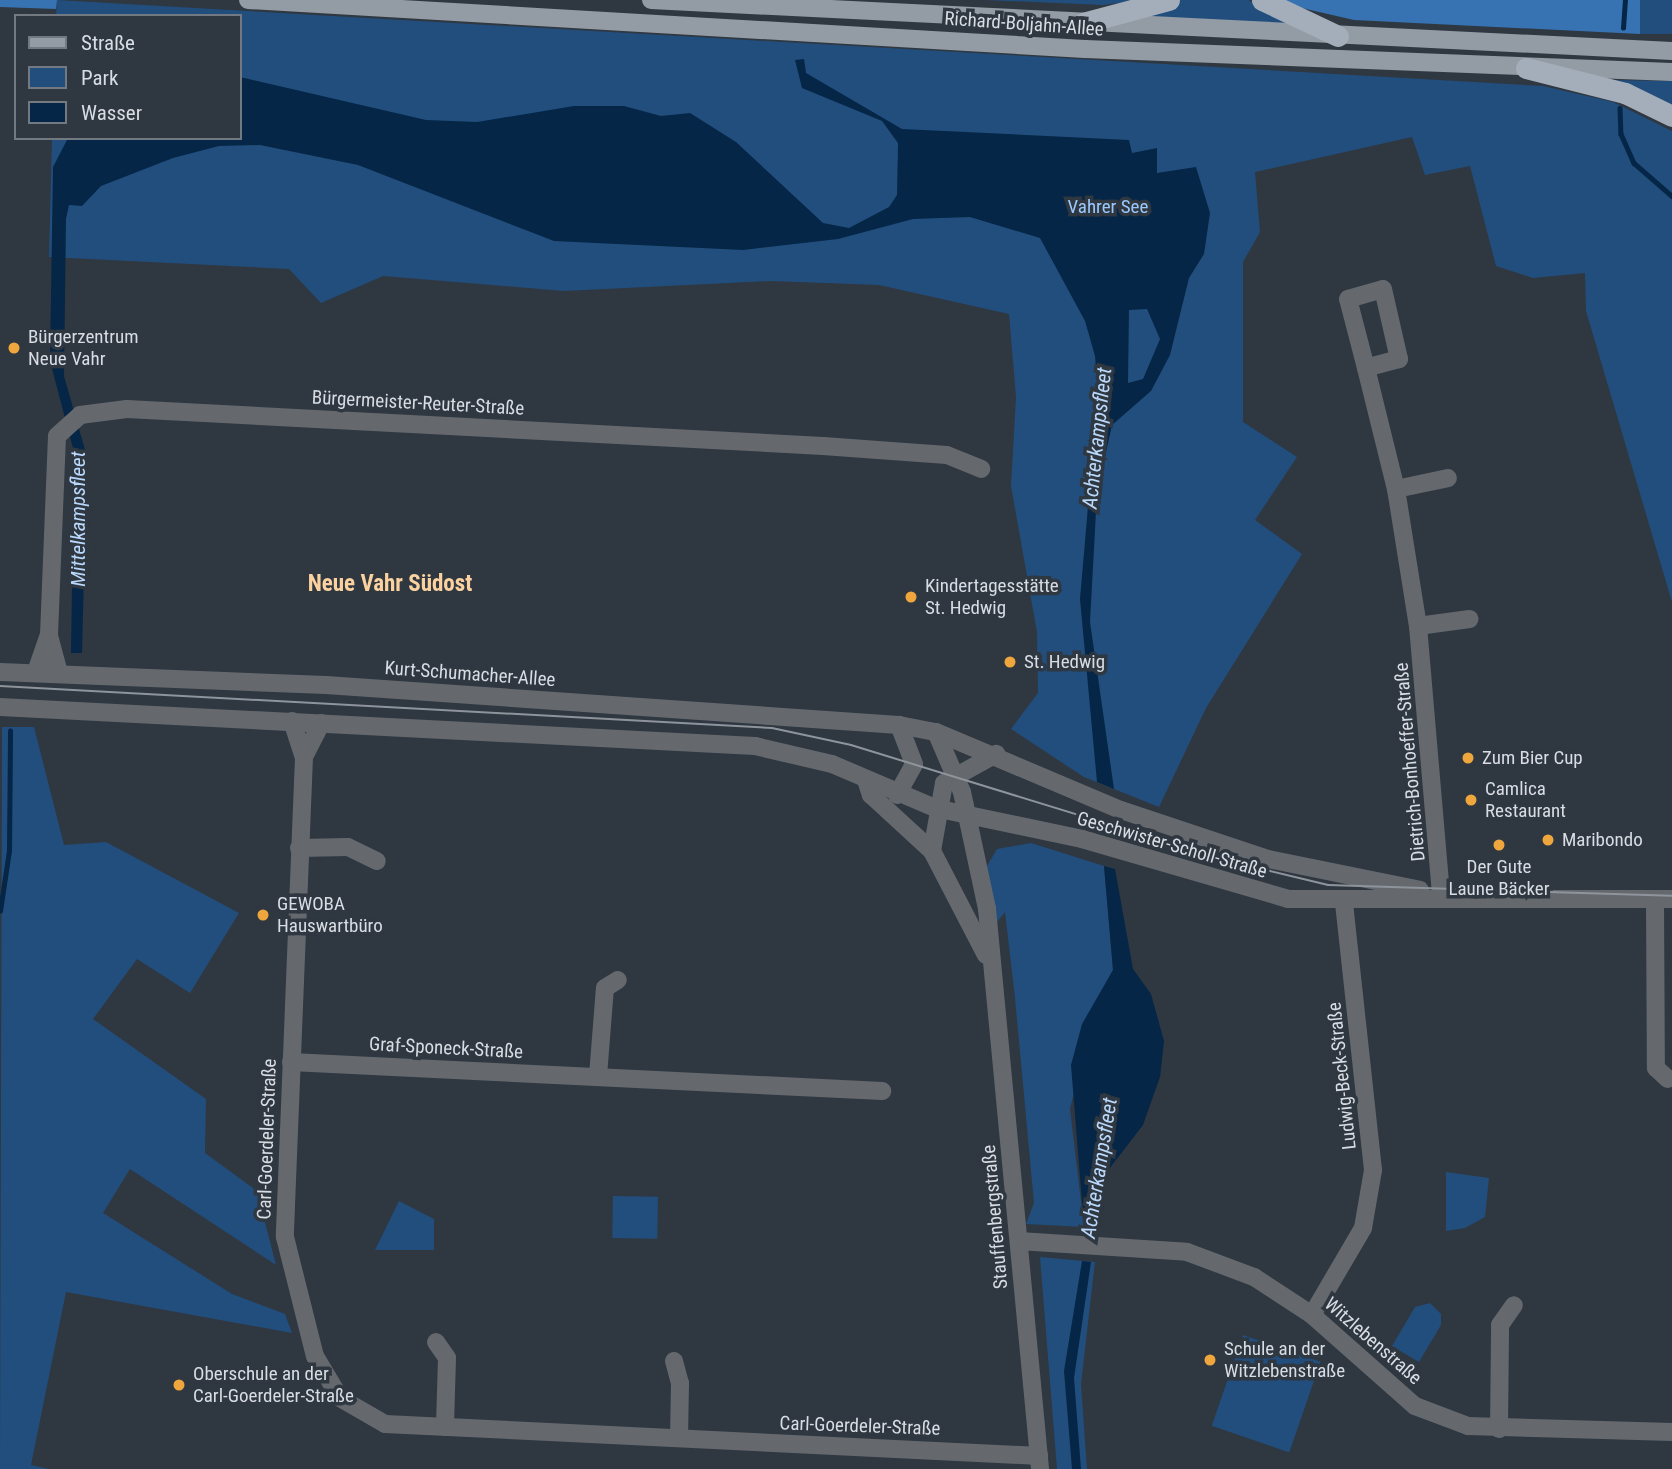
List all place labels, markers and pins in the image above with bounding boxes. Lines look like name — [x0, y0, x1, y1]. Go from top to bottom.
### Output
place label: Bürgerzentrum Neue Vahr — [28, 326, 138, 370]
marker: Bürgerzentrum Neue Vahr — [6, 340, 22, 356]
place label: Kindertagesstätte St. Hedwig — [925, 575, 1059, 619]
marker: Kindertagesstätte St. Hedwig — [903, 589, 919, 605]
place label: St. Hedwig — [1024, 651, 1105, 673]
marker: St. Hedwig — [1002, 654, 1018, 670]
place label: Zum Bier Cup — [1482, 747, 1583, 769]
marker: Zum Bier Cup — [1460, 750, 1476, 766]
place label: Camlica Restaurant — [1485, 778, 1566, 822]
marker: Camlica Restaurant — [1463, 792, 1479, 808]
place label: Maribondo — [1562, 829, 1643, 851]
marker: Maribondo — [1540, 832, 1556, 848]
marker: Der Gute Laune Bäcker — [1491, 837, 1507, 853]
place label: Der Gute Laune Bäcker — [1448, 856, 1550, 900]
place label: GEWOBA Hauswartbüro — [277, 893, 383, 937]
marker: GEWOBA Hauswartbüro — [255, 907, 271, 923]
place label: Schule an der Witzlebenstraße — [1224, 1338, 1345, 1382]
marker: Schule an der Witzlebenstraße — [1202, 1352, 1218, 1368]
place label: Oberschule an der Carl-Goerdeler-Straße — [193, 1363, 354, 1407]
marker: Oberschule an der Carl-Goerdeler-Straße — [171, 1377, 187, 1393]

